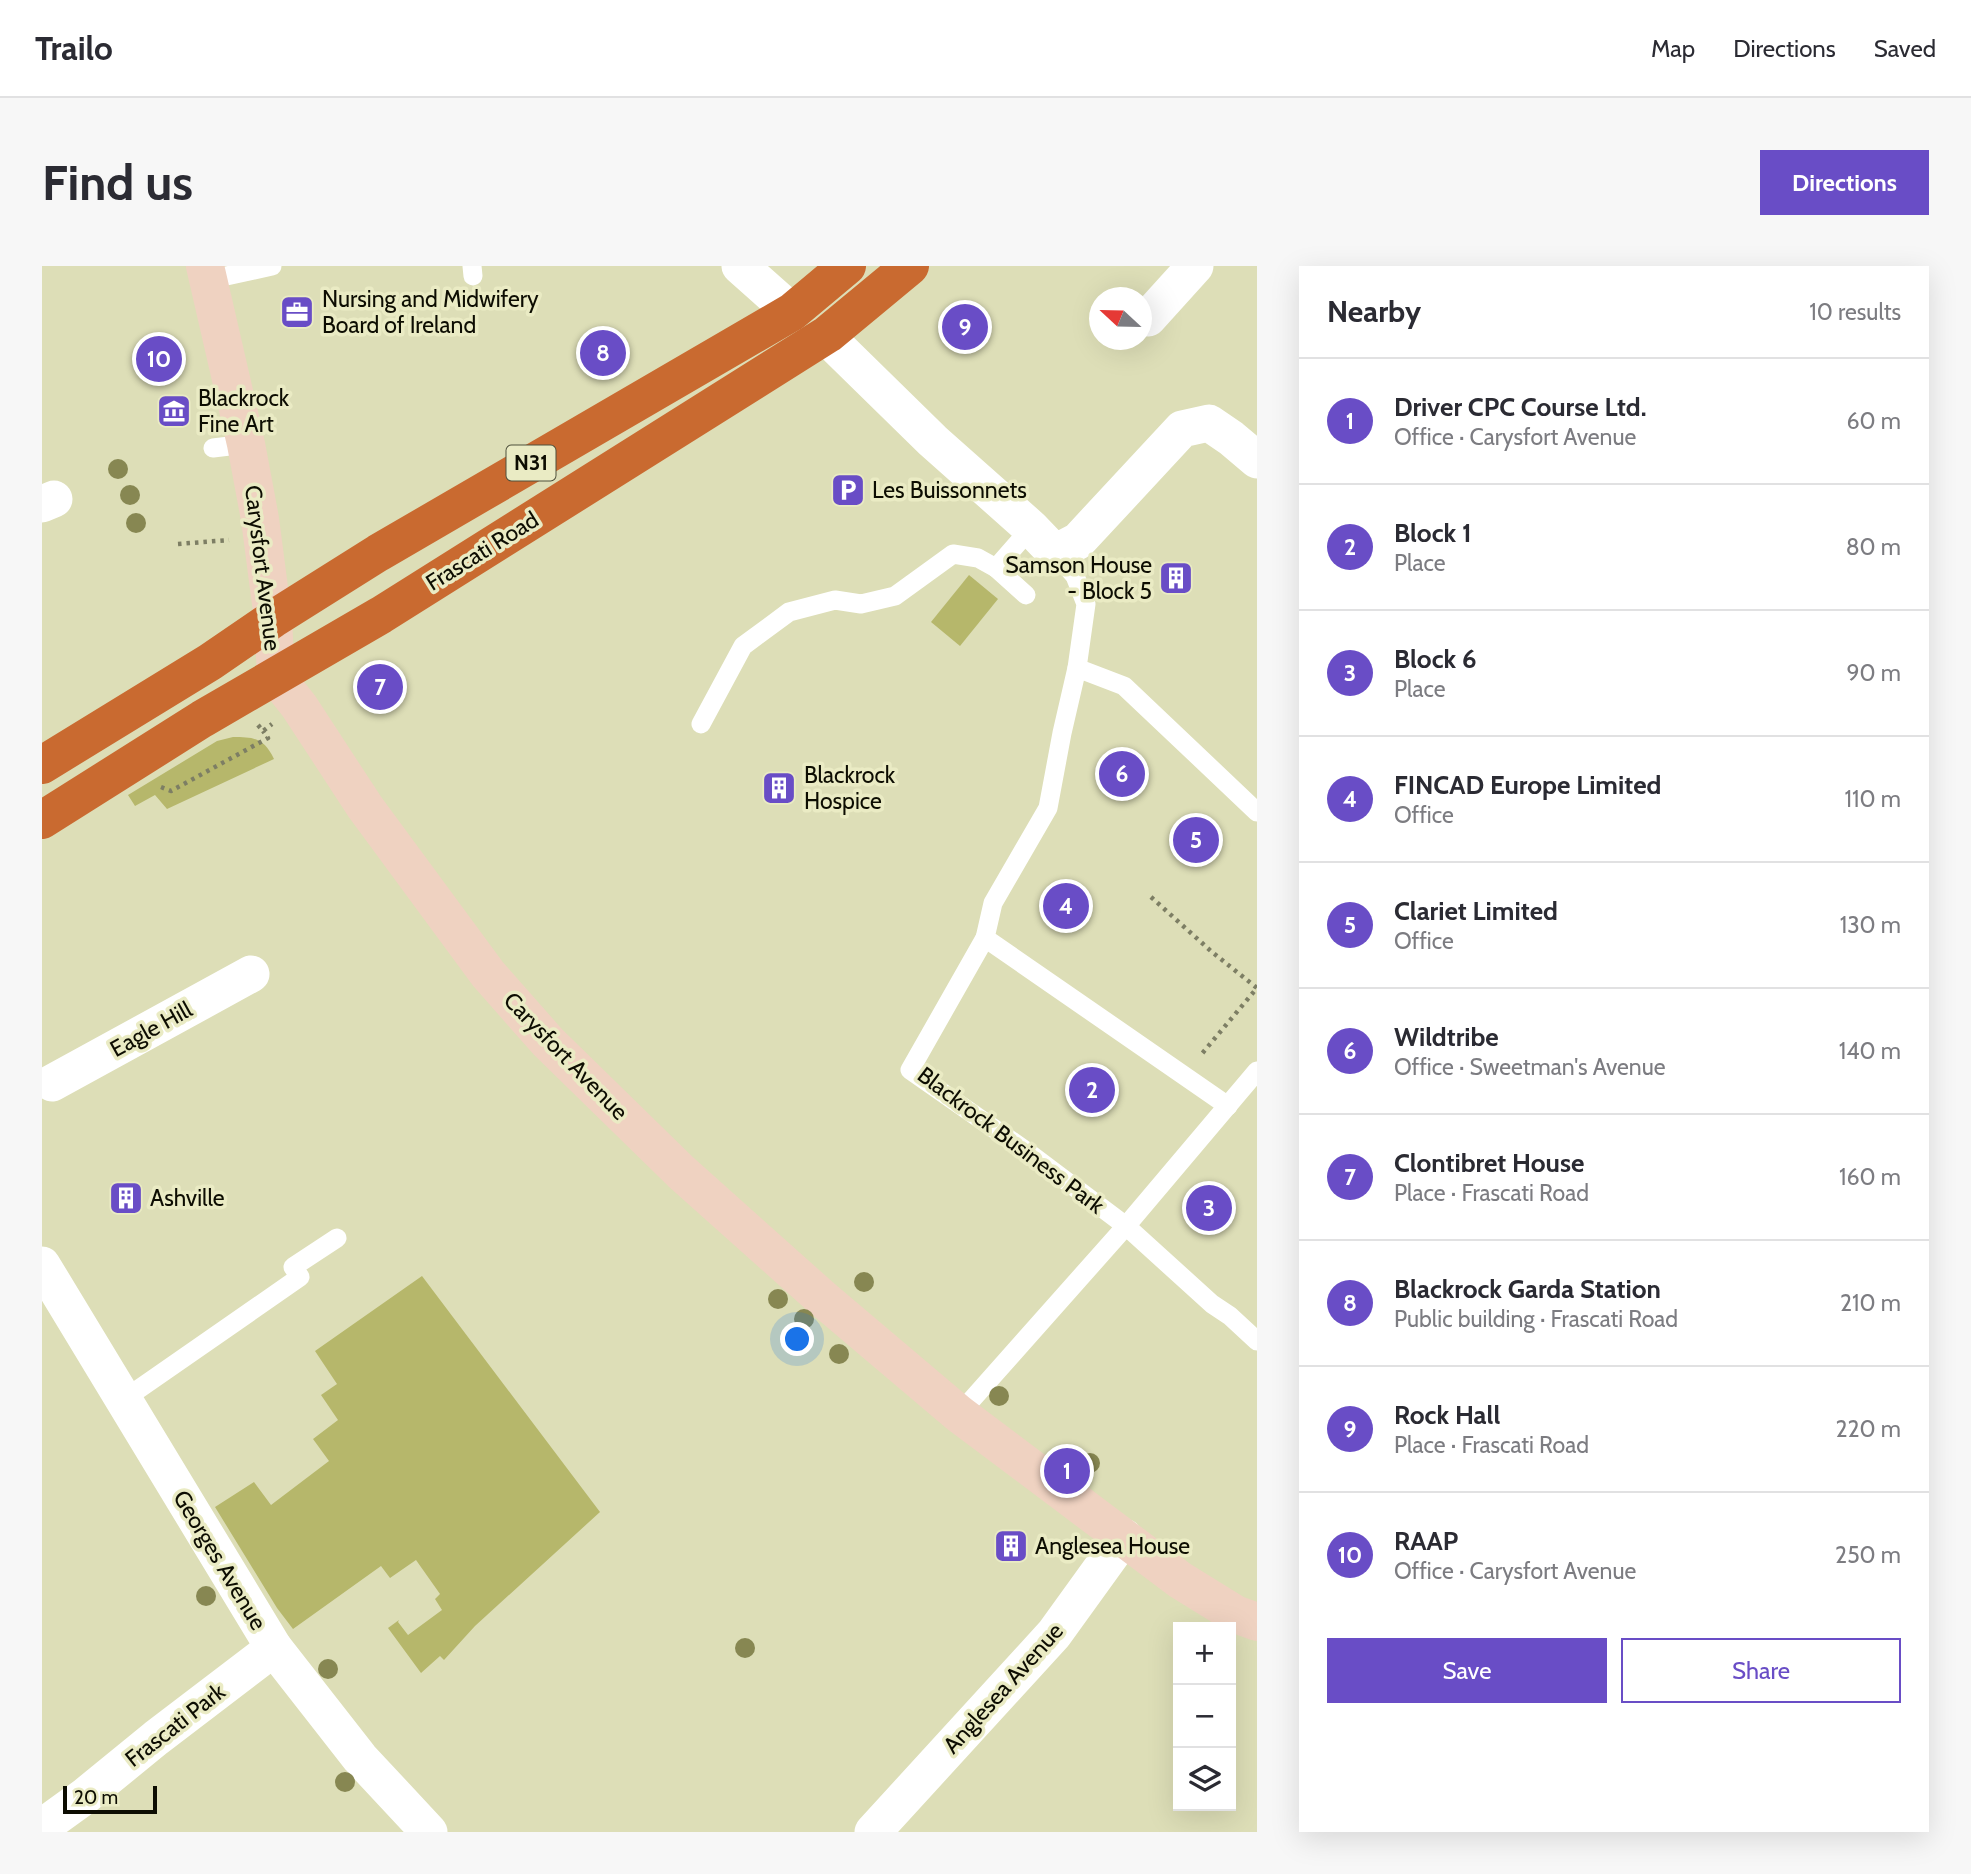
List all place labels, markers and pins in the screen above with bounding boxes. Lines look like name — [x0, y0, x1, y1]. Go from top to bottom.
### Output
place label: Nursing and Midwifery Board of Ireland — [322, 285, 539, 339]
office icon: Nursing and Midwifery Board of Ireland — [278, 293, 316, 331]
pin: 9 — [942, 301, 988, 353]
pin: 8 — [580, 327, 626, 379]
pin: 10 — [136, 333, 182, 385]
place label: Blackrock Fine Art — [198, 384, 290, 438]
museum icon: Blackrock Fine Art — [155, 392, 193, 430]
parking icon: Les Buissonnets — [829, 471, 867, 509]
place label: Les Buissonnets — [872, 476, 1027, 504]
place label: Samson House - Block 5 — [1005, 551, 1152, 605]
building icon: Samson House - Block 5 — [1157, 559, 1195, 597]
pin: 7 — [357, 661, 403, 713]
pin: 6 — [1099, 748, 1145, 800]
place label: Blackrock Hospice — [804, 761, 896, 815]
building icon: Blackrock Hospice — [760, 769, 798, 807]
pin: 5 — [1173, 814, 1219, 866]
pin: 4 — [1043, 880, 1089, 932]
pin: 2 — [1069, 1064, 1115, 1116]
building icon: Ashville — [107, 1179, 145, 1217]
pin: 3 — [1186, 1182, 1232, 1234]
place label: Ashville — [150, 1184, 225, 1212]
pin: 1 — [1044, 1445, 1090, 1497]
building icon: Anglesea House — [992, 1527, 1030, 1565]
place label: Anglesea House — [1035, 1532, 1190, 1560]

